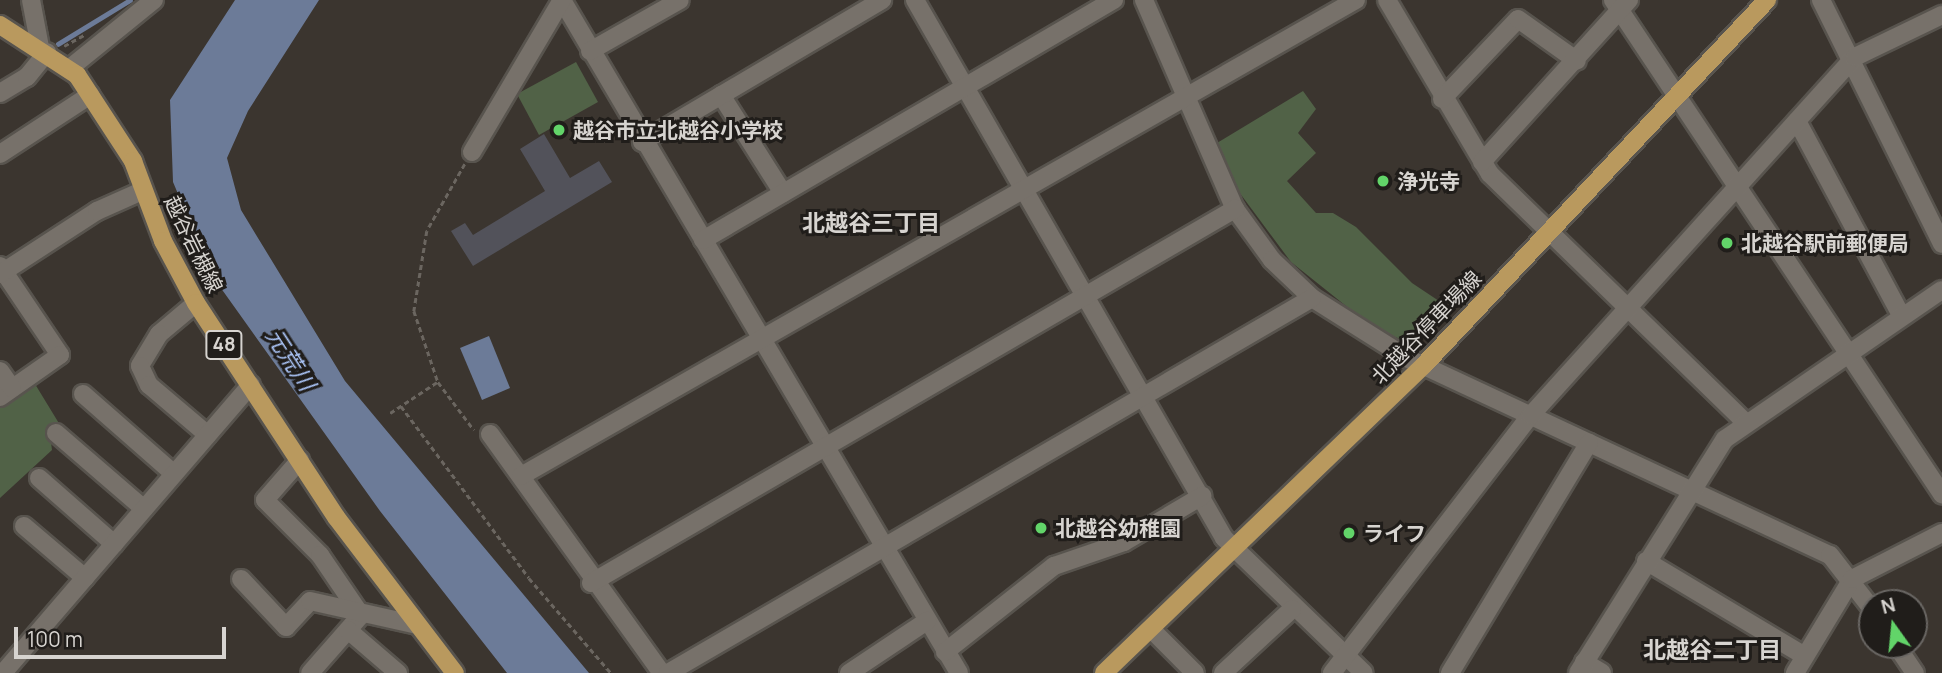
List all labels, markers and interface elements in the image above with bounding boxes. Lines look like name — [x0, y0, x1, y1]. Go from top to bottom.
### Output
place label: 越谷市立北越谷小学校 — [573, 117, 783, 143]
marker: 越谷市立北越谷小学校 — [551, 122, 567, 138]
place label: 浄光寺 — [1397, 168, 1460, 194]
marker: 浄光寺 — [1375, 173, 1391, 189]
street label: 越谷岩槻線 — [160, 191, 228, 297]
district label: 北越谷三丁目 — [802, 208, 940, 236]
place label: 北越谷駅前郵便局 — [1741, 230, 1909, 256]
marker: 北越谷駅前郵便局 — [1719, 235, 1735, 251]
street label: 北越谷停車場線 — [1366, 265, 1486, 389]
water label: 元荒川 — [261, 323, 321, 395]
road number: 48 — [205, 330, 243, 360]
place label: 北越谷幼稚園 — [1055, 515, 1181, 541]
marker: 北越谷幼稚園 — [1033, 520, 1049, 536]
place label: ライフ — [1363, 520, 1426, 546]
marker: ライフ — [1341, 525, 1357, 541]
north arrow — [1858, 589, 1928, 659]
text: N — [1878, 591, 1898, 620]
scale bar — [18, 614, 229, 658]
text: 100 m — [27, 625, 83, 653]
district label: 北越谷二丁目 — [1643, 635, 1781, 663]

